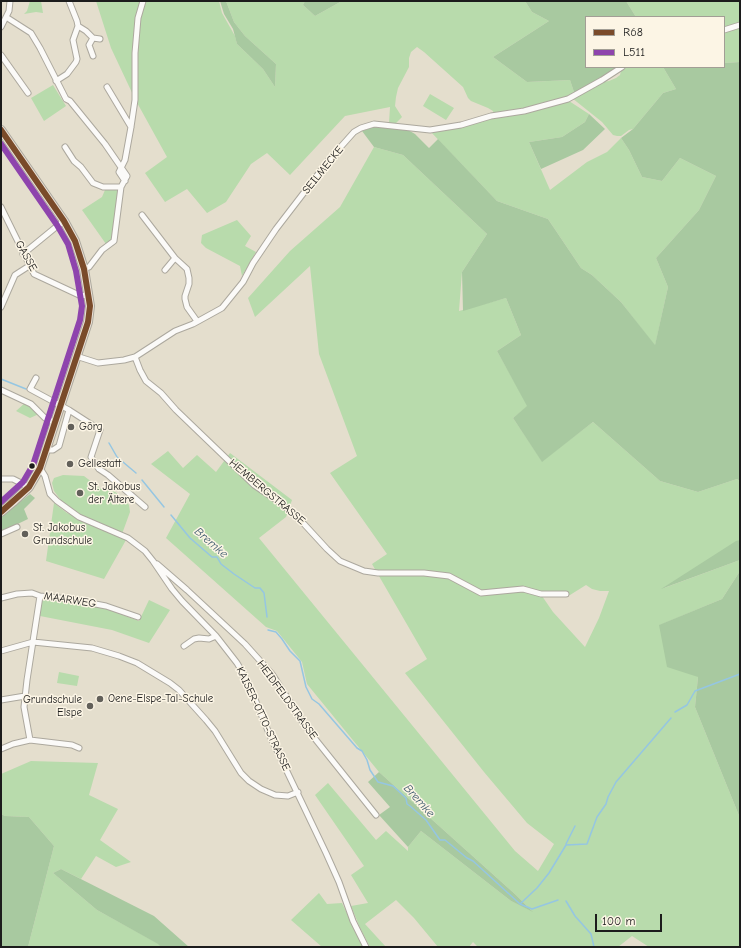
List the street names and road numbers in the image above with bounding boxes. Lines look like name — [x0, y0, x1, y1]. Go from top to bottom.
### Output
street label: SEILMECKE — [300, 143, 346, 197]
street label: GASSE — [12, 238, 40, 274]
street label: HEMBERGSTRASSE — [226, 456, 308, 528]
street label: MAARWEG — [43, 589, 97, 611]
street label: HEIDFELDSTRASSE — [254, 658, 320, 742]
street label: KAISER-OTTO-STRASSE — [233, 665, 293, 773]

